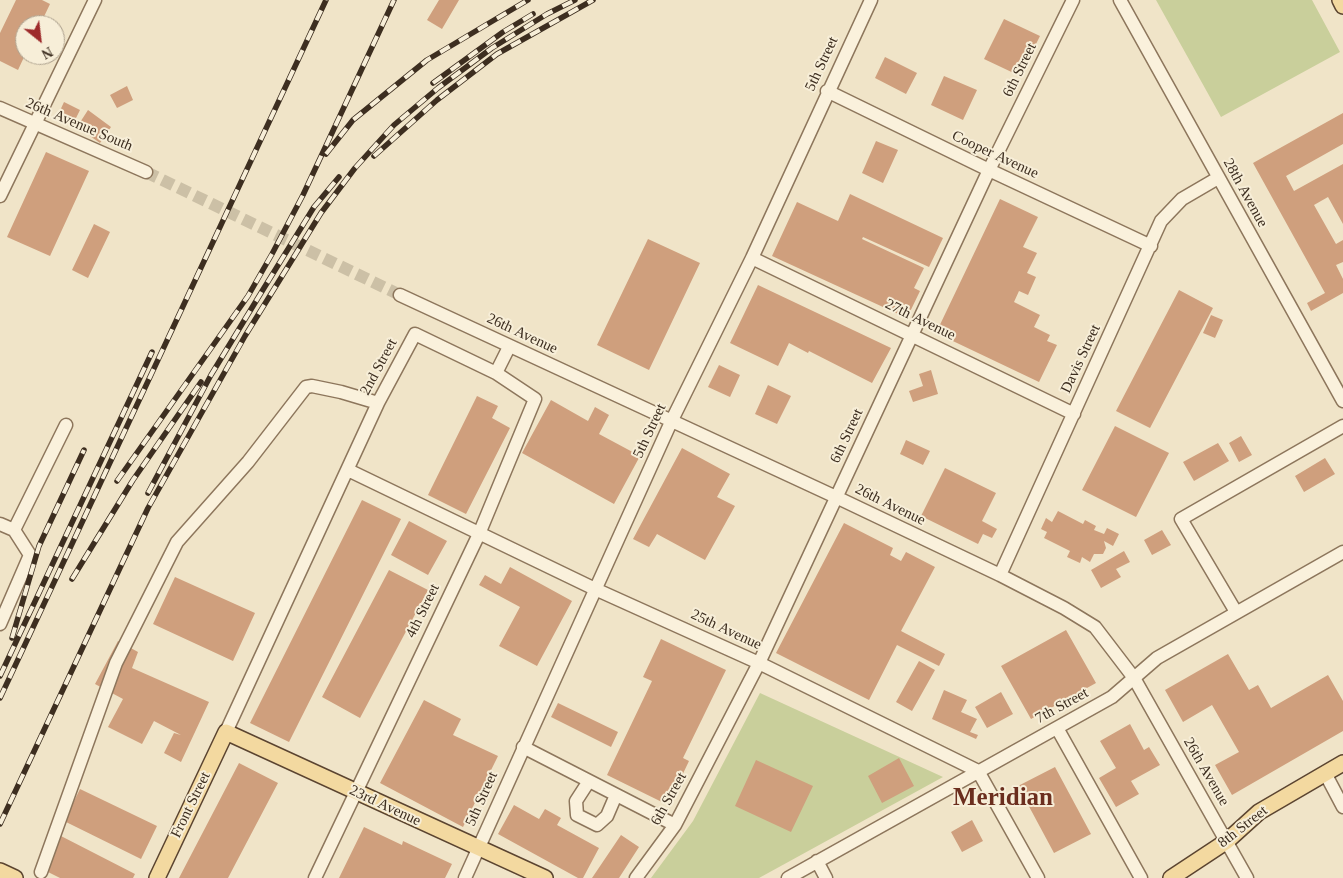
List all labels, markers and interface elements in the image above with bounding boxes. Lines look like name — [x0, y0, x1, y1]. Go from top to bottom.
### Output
north arrow — [15, 15, 65, 65]
street label: 5th Street — [802, 34, 842, 94]
street label: 6th Street — [999, 40, 1041, 100]
text: N — [39, 44, 55, 62]
street label: 26th Avenue South — [23, 94, 135, 156]
street label: Cooper Avenue — [949, 127, 1041, 183]
street label: 28th Avenue — [1219, 155, 1271, 231]
street label: 27th Avenue — [882, 295, 958, 345]
street label: 26th Avenue — [484, 310, 560, 358]
street label: Davis Street — [1057, 322, 1105, 396]
street label: 2nd Street — [357, 336, 401, 398]
street label: 5th Street — [630, 401, 670, 461]
street label: 6th Street — [827, 406, 867, 466]
street label: 26th Avenue — [852, 480, 928, 530]
street label: 4th Street — [402, 581, 444, 641]
street label: 25th Avenue — [688, 606, 764, 654]
street label: 7th Street — [1032, 684, 1092, 728]
street label: 26th Avenue — [1179, 735, 1233, 809]
street label: Front Street — [167, 769, 215, 841]
street label: 5th Street — [462, 769, 502, 829]
street label: 6th Street — [647, 769, 691, 829]
street label: 23rd Avenue — [346, 782, 424, 830]
district label: Meridian — [953, 784, 1053, 814]
street label: 8th Street — [1215, 802, 1271, 852]

